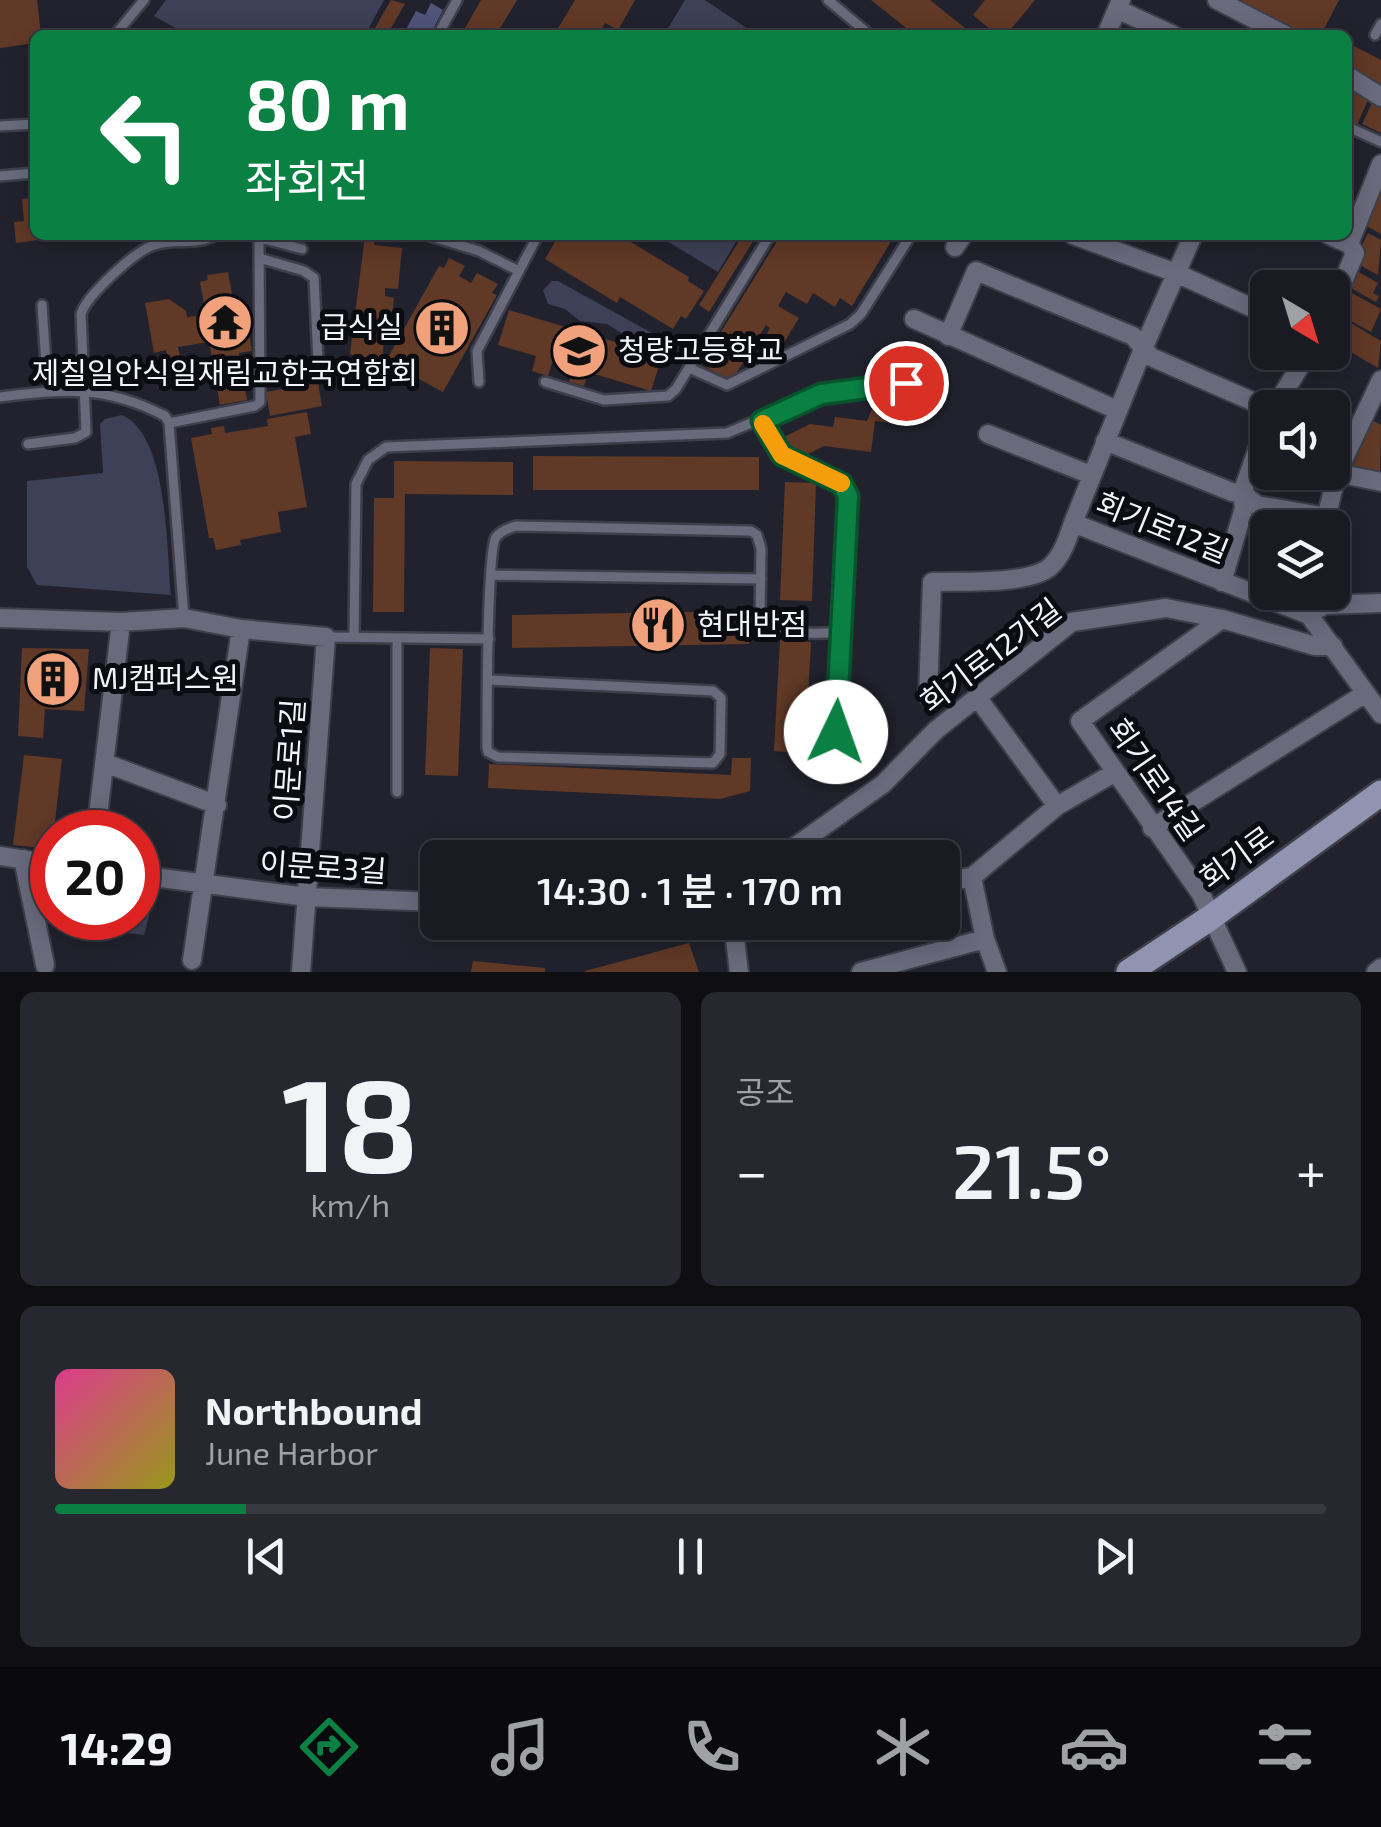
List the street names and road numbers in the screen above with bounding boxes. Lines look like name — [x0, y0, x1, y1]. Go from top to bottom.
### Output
street label: 회기로12길 — [1091, 483, 1234, 569]
street label: 회기로12가길 — [912, 590, 1067, 719]
street label: 이문로1길 — [266, 698, 310, 822]
street label: 회기로14길 — [1102, 711, 1212, 847]
street label: 회기로 — [1192, 817, 1280, 895]
street label: 이문로3길 — [258, 844, 388, 888]

